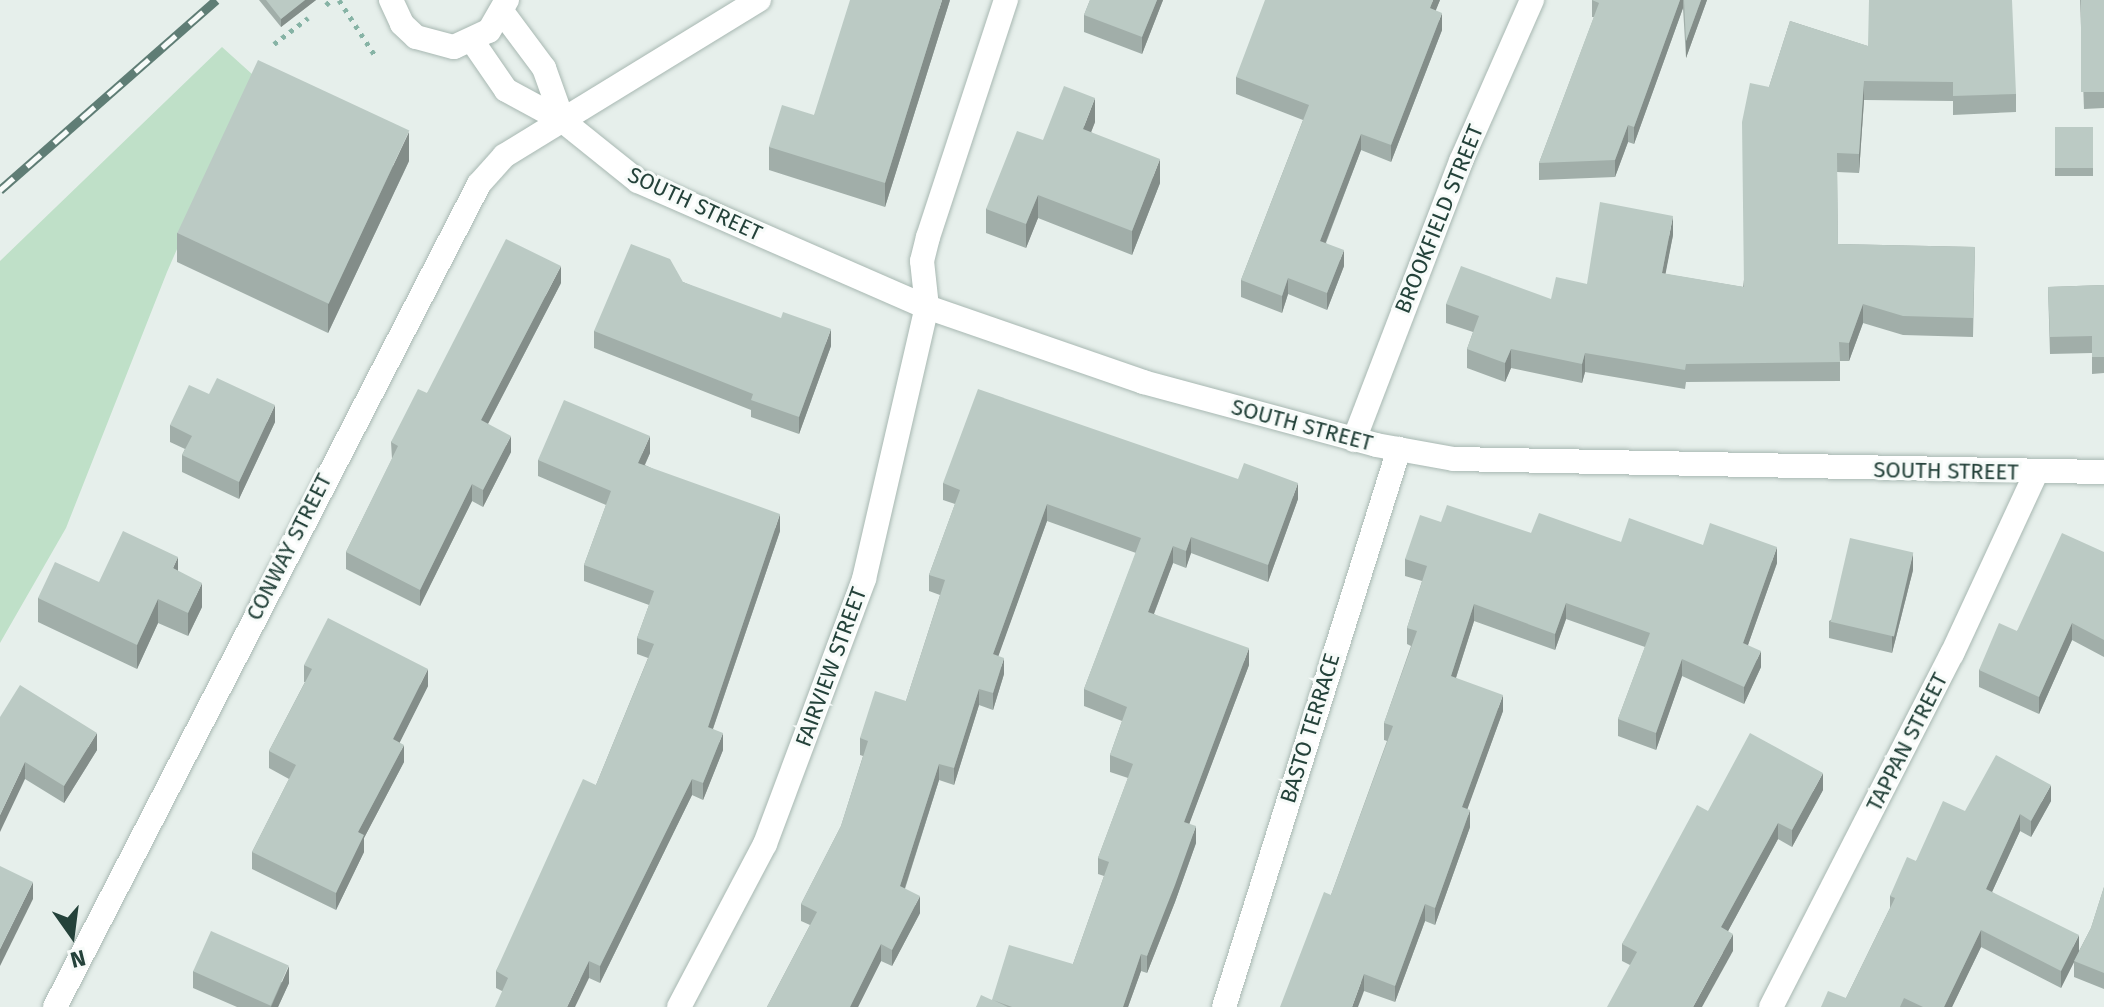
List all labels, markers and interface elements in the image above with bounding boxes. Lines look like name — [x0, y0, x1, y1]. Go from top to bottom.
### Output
street label: BROOKFIELD STREET — [1389, 121, 1489, 317]
street label: SOUTH STREET — [624, 161, 766, 247]
street label: SOUTH STREET — [1229, 393, 1375, 457]
street label: SOUTH STREET — [1873, 457, 2019, 485]
street label: CONWAY STREET — [241, 469, 337, 625]
street label: FAIRVIEW STREET — [790, 584, 872, 750]
street label: BASTO TERRACE — [1275, 650, 1345, 806]
street label: TAPPAN STREET — [1861, 668, 1953, 816]
north arrow — [32, 895, 112, 975]
text: N — [68, 944, 88, 974]

